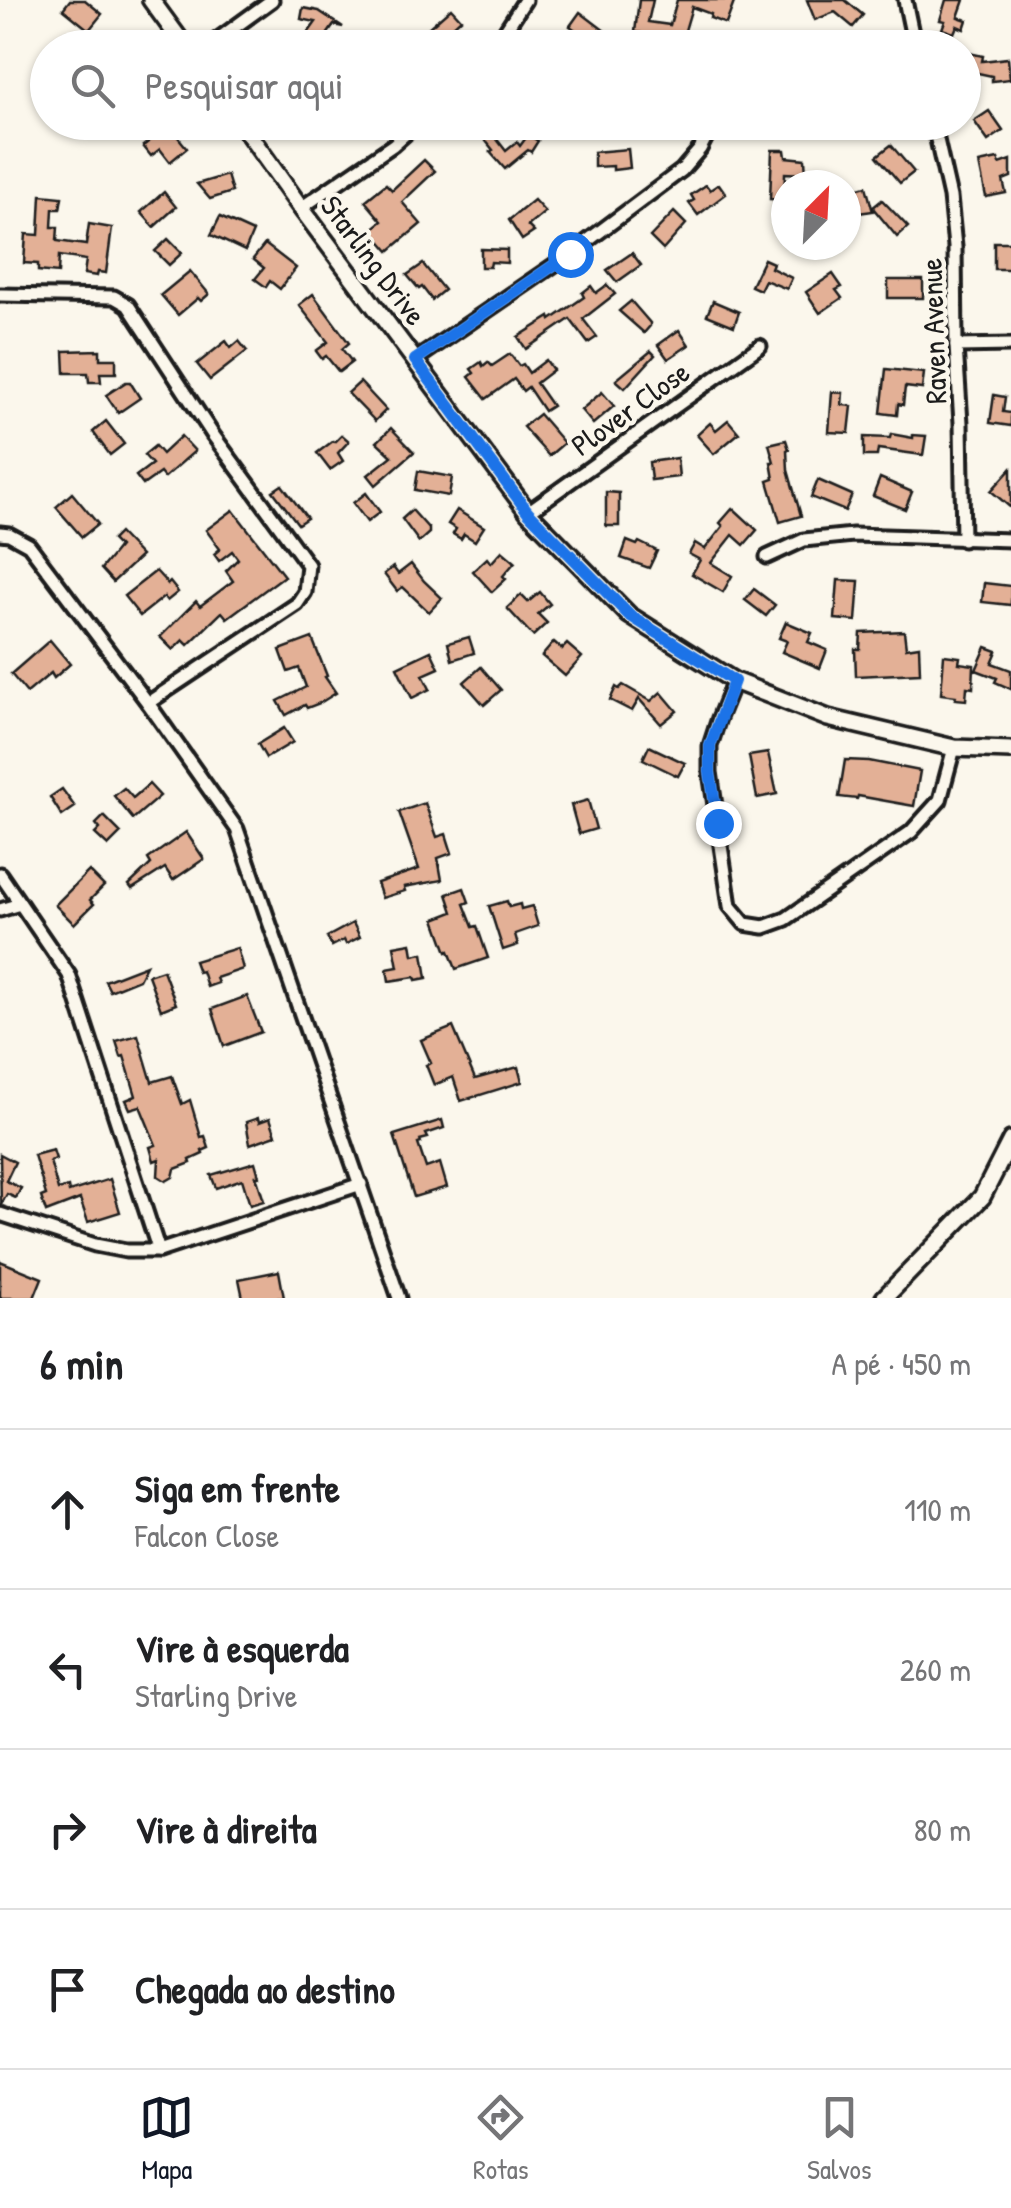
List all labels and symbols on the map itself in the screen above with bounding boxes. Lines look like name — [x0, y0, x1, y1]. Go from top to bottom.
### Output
north arrow — [771, 170, 861, 260]
street label: Starling Drive — [312, 187, 436, 333]
route start — [548, 232, 594, 278]
street label: Raven Avenue — [910, 257, 956, 405]
street label: Plover Close — [563, 352, 697, 464]
route end — [696, 801, 742, 847]

